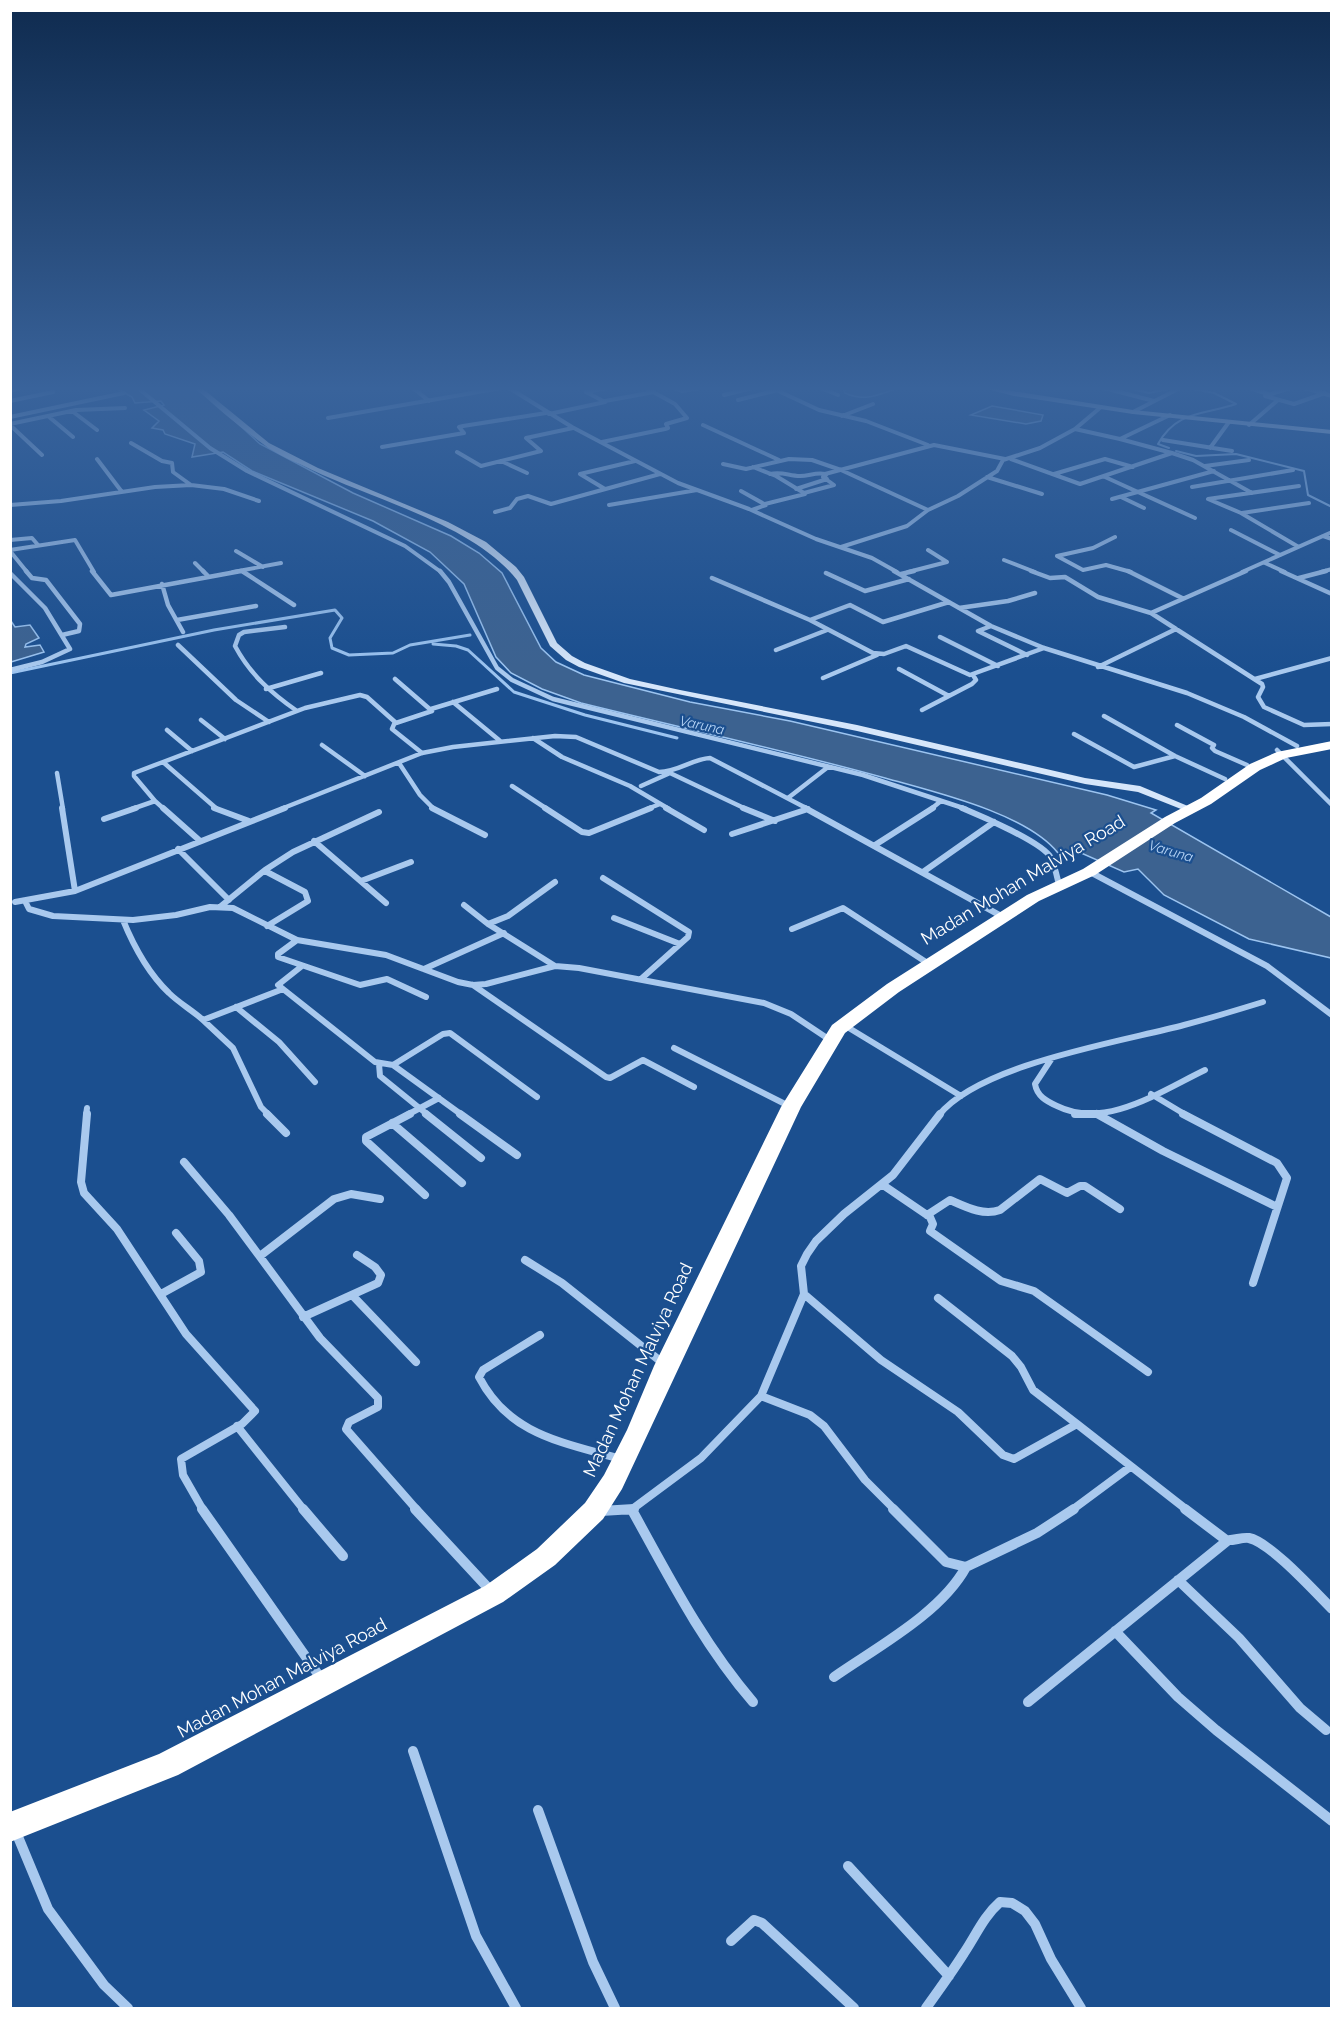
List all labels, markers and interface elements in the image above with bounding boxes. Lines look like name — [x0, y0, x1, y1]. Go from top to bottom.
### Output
water label: Varuna — [678, 712, 726, 738]
street label: Madan Mohan Malviya Road — [917, 810, 1128, 949]
water label: Varuna — [1147, 837, 1195, 865]
street label: Madan Mohan Malviya Road — [579, 1259, 697, 1480]
street label: Madan Mohan Malviya Road — [174, 1613, 390, 1742]

